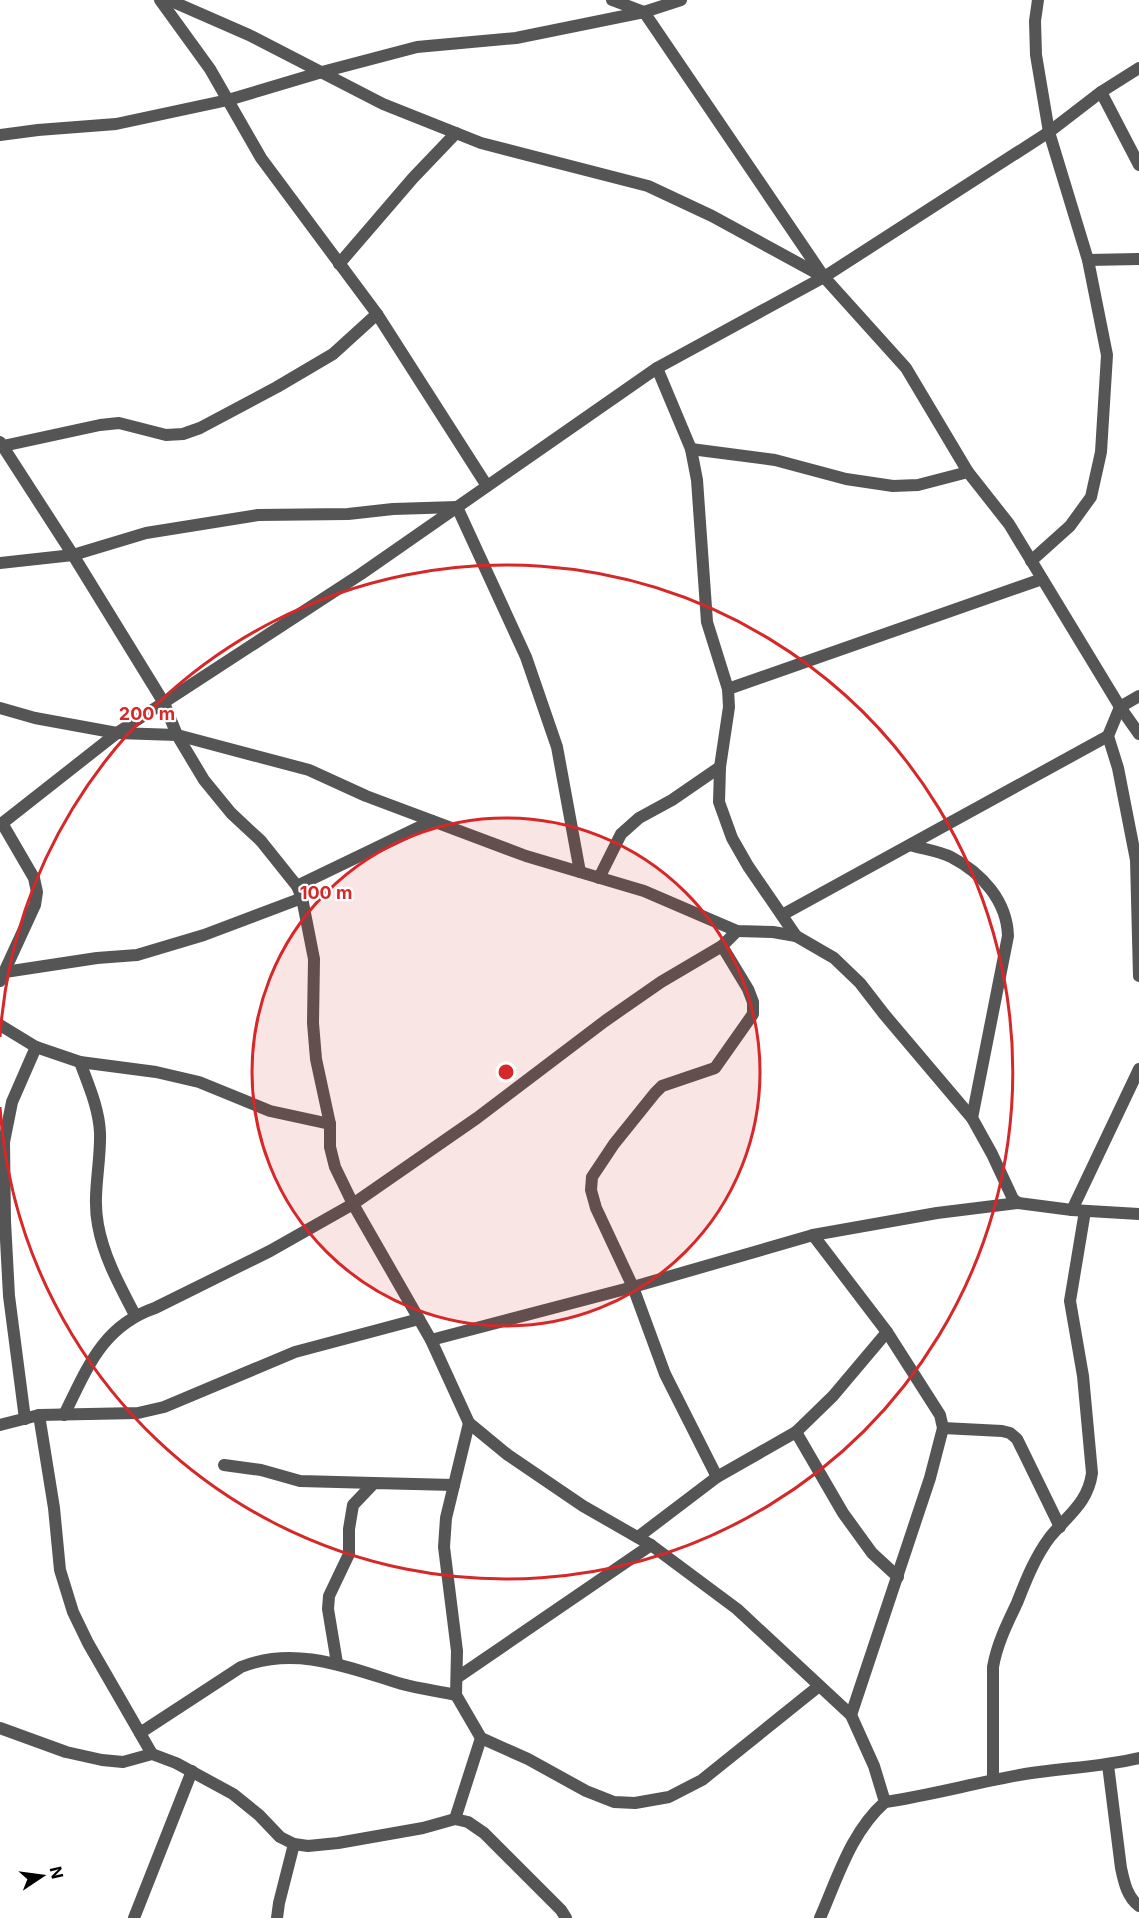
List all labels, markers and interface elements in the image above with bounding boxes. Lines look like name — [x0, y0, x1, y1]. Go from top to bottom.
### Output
text: 200 m — [119, 703, 175, 724]
text: 100 m — [300, 882, 352, 903]
centre of rings — [496, 1062, 516, 1082]
north arrow — [12, 1846, 72, 1906]
text: N — [45, 1864, 68, 1881]

